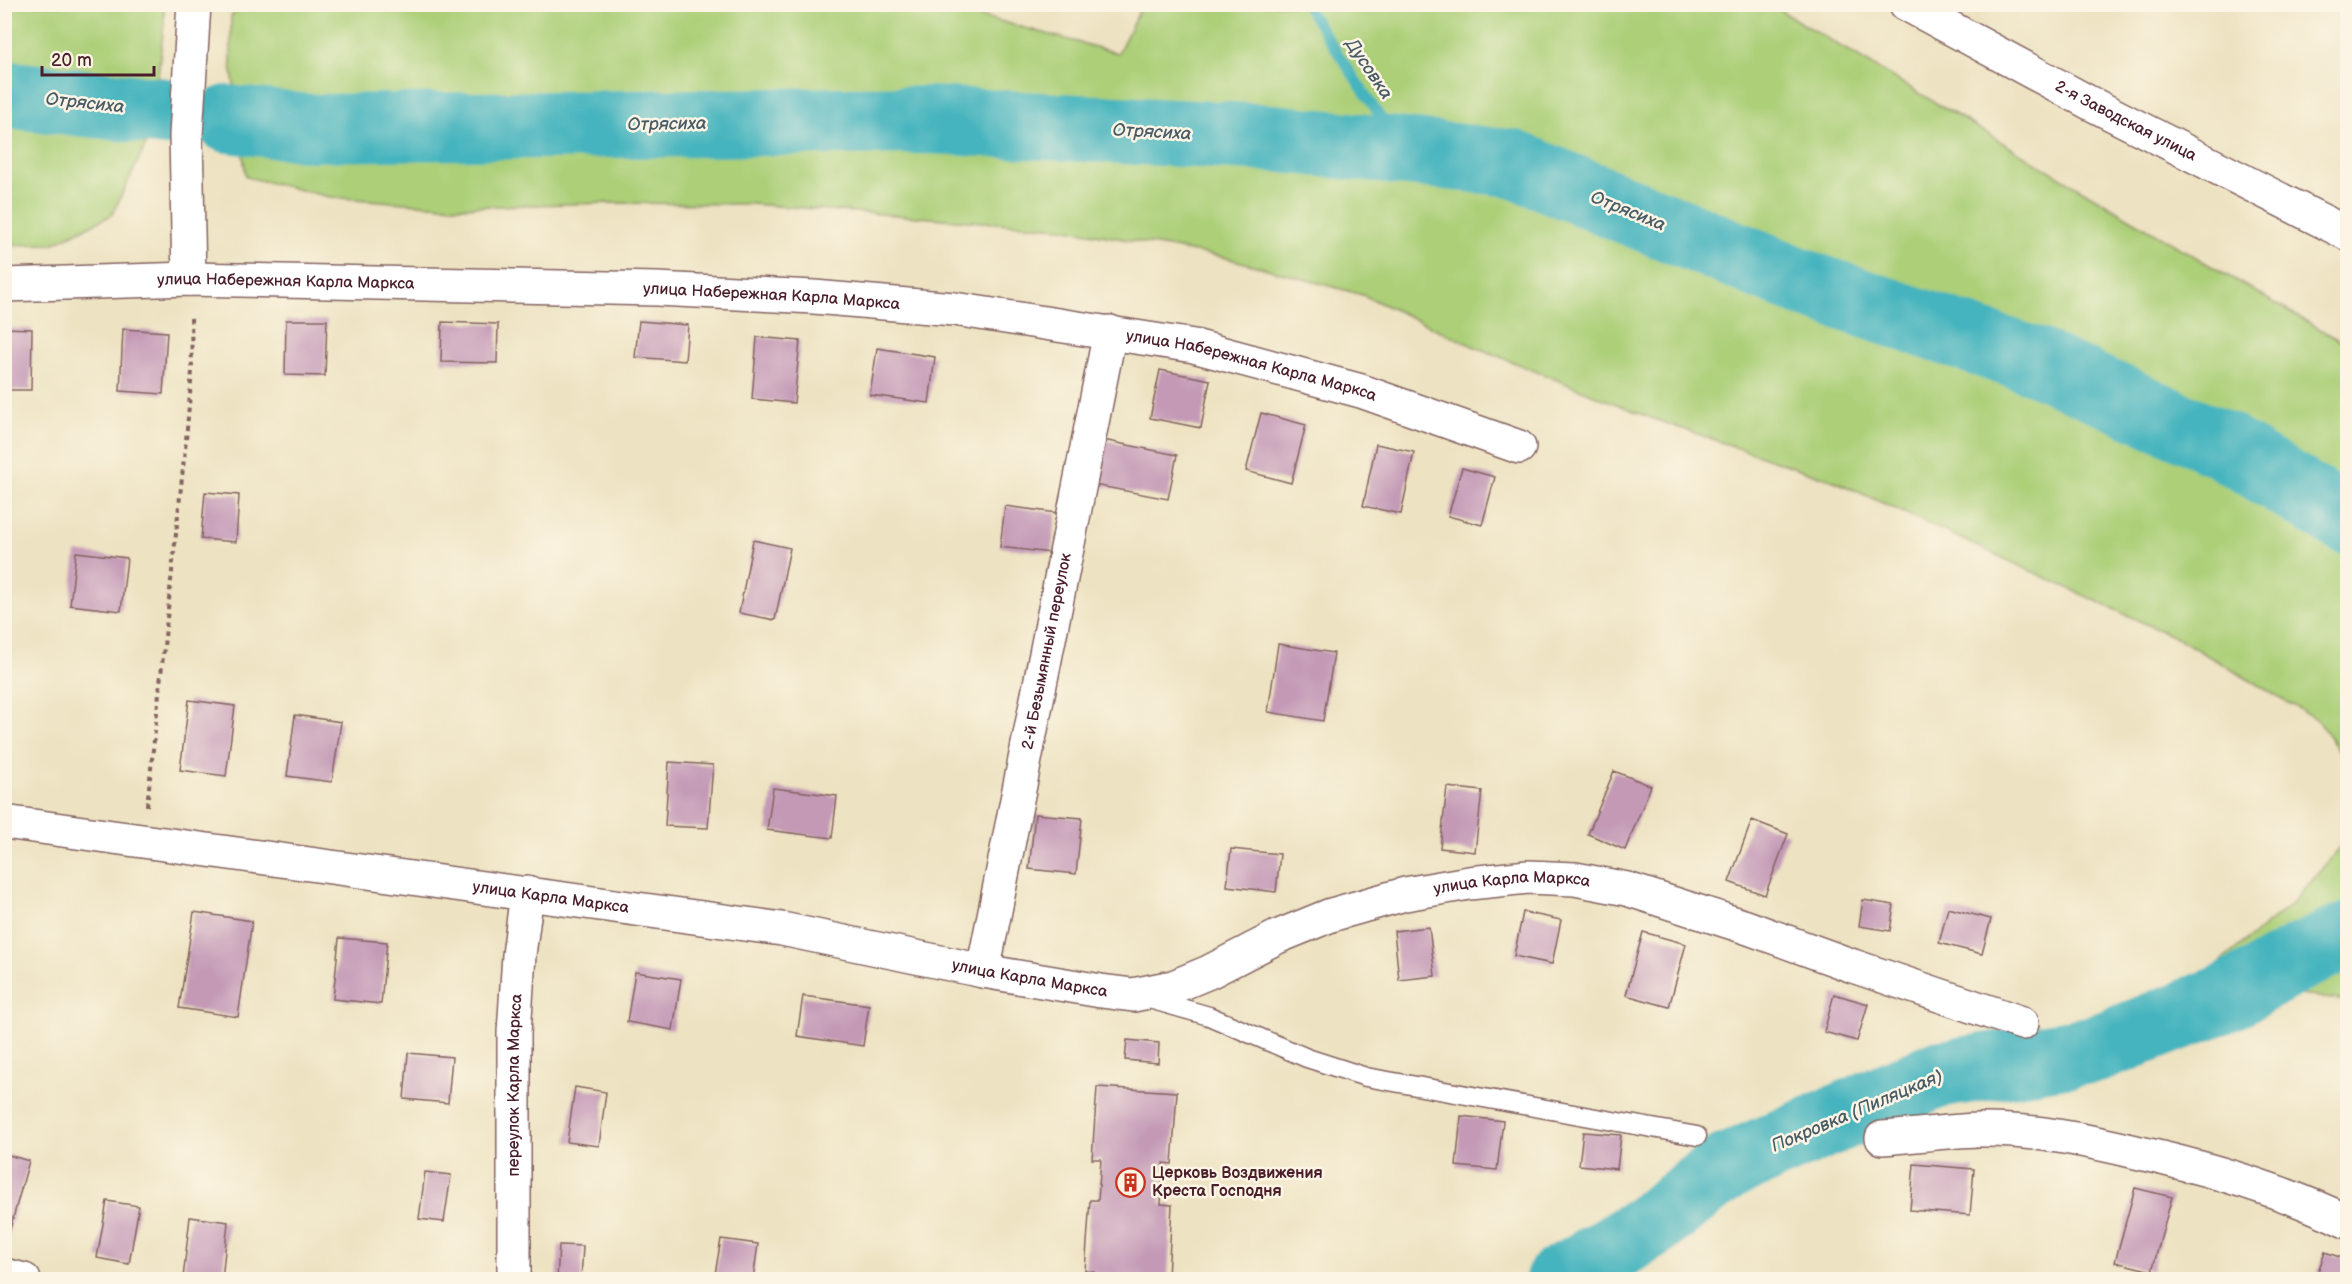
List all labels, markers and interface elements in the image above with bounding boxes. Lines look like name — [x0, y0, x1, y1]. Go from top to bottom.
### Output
water label: Дусовка — [1340, 34, 1397, 103]
scale bar — [42, 39, 154, 77]
text: 20 m — [51, 50, 92, 71]
street label: 2-я Заводская улица — [2052, 77, 2200, 165]
water label: Отрясиха — [45, 88, 125, 118]
water label: Отрясиха — [627, 113, 707, 135]
water label: Отрясиха — [1112, 119, 1192, 145]
water label: Отрясиха — [1587, 186, 1669, 236]
street label: улица Набережная Карла Маркса — [157, 269, 415, 293]
street label: улица Набережная Карла Маркса — [643, 279, 901, 314]
street label: улица Набережная Карла Маркса — [1125, 326, 1380, 406]
street label: 2-й Безымянный переулок — [1018, 551, 1075, 751]
street label: улица Карла Маркса — [1432, 867, 1592, 898]
street label: улица Карла Маркса — [471, 877, 631, 917]
street label: улица Карла Маркса — [950, 955, 1109, 1001]
street label: переулок Карла Маркса — [504, 993, 526, 1176]
water label: Покровка (Пиляцкая) — [1768, 1065, 1946, 1157]
place label: Церковь Воздвижения Креста Господня — [1152, 1164, 1323, 1201]
building icon: Церковь Воздвижения Креста Господня — [1115, 1166, 1147, 1198]

